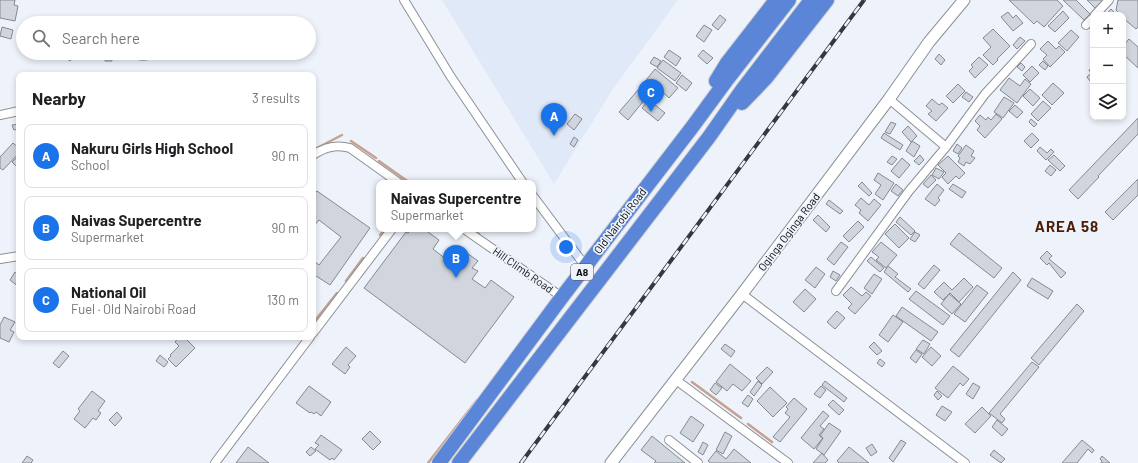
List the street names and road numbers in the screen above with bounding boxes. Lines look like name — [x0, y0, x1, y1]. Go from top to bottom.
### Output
street label: Old Nairobi Road — [591, 185, 648, 256]
street label: Oginga Oginga Road — [755, 190, 822, 273]
street label: Hill Climb Road — [491, 244, 556, 295]
road number: A8 — [571, 264, 593, 280]

